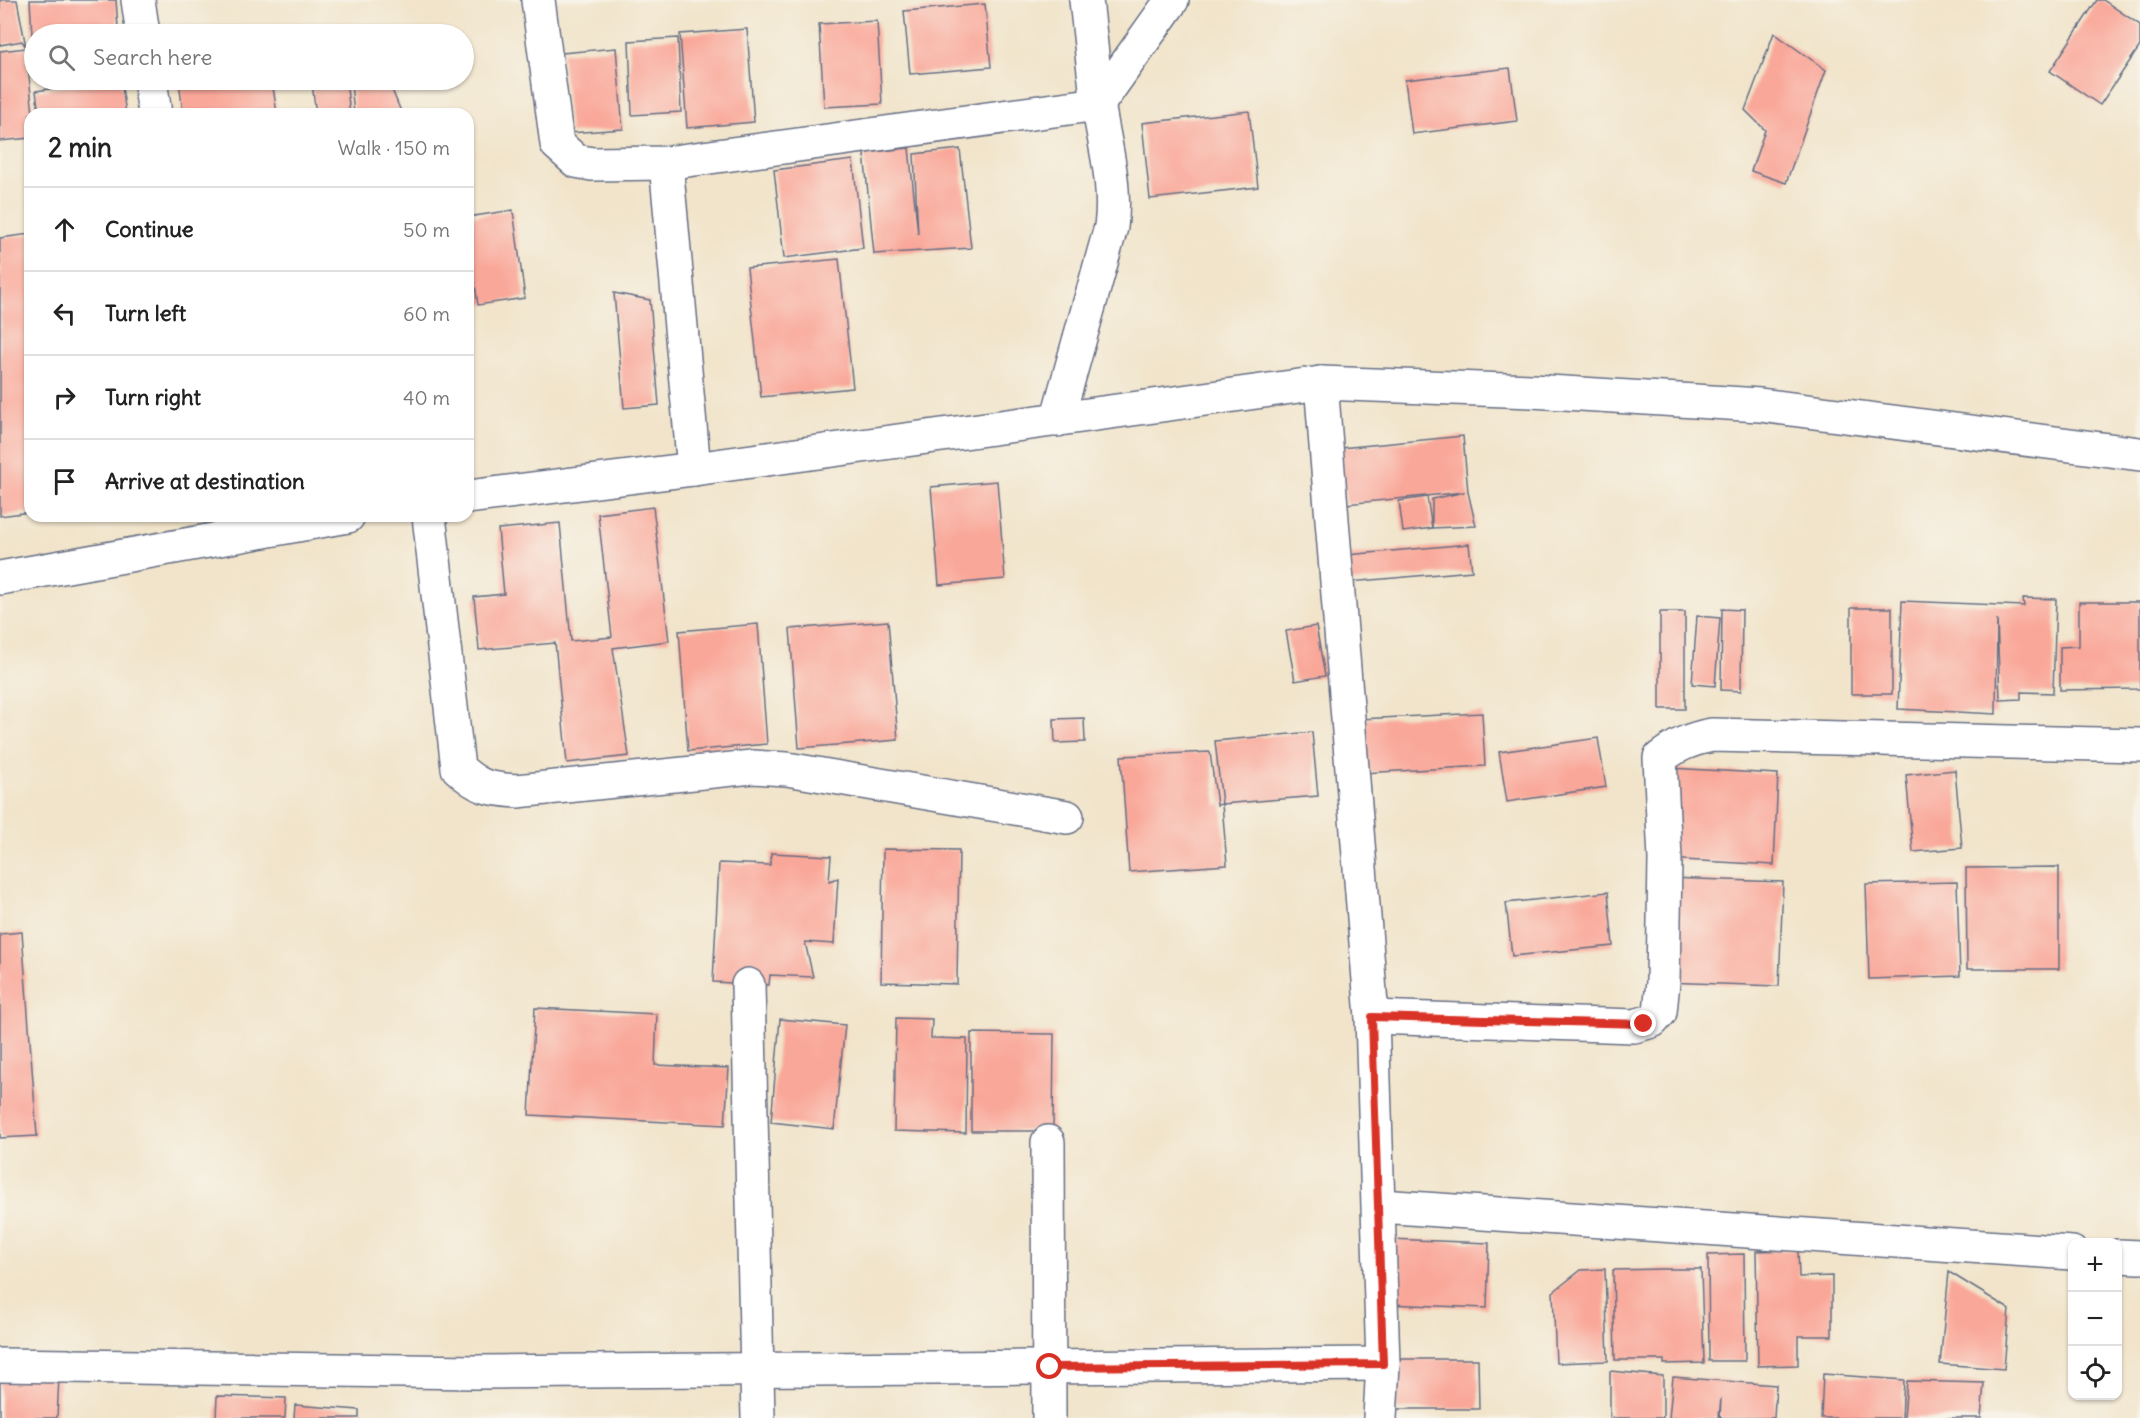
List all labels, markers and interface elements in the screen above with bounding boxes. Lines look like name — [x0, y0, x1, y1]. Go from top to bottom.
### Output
search box — [24, 24, 474, 90]
icon: search — [45, 41, 78, 74]
text: Search here — [93, 43, 212, 71]
text: 2 min — [48, 131, 112, 164]
text: Walk · 150 m — [338, 135, 450, 160]
icon: ahead — [48, 213, 81, 246]
text: Continue — [105, 215, 194, 243]
text: 50 m — [403, 217, 450, 242]
icon: left — [48, 297, 81, 330]
text: Turn left — [105, 299, 186, 327]
text: 60 m — [403, 301, 450, 326]
icon: right — [48, 381, 81, 414]
text: Turn right — [105, 383, 201, 411]
text: 40 m — [403, 385, 450, 410]
icon: arrive — [48, 465, 81, 498]
text: Arrive at destination — [105, 467, 305, 495]
route end — [1630, 1010, 1656, 1036]
map controls — [2068, 1238, 2122, 1400]
button: + — [2068, 1238, 2122, 1292]
button: − — [2068, 1292, 2122, 1346]
button: locate — [2068, 1346, 2122, 1400]
route start — [1036, 1353, 1062, 1379]

